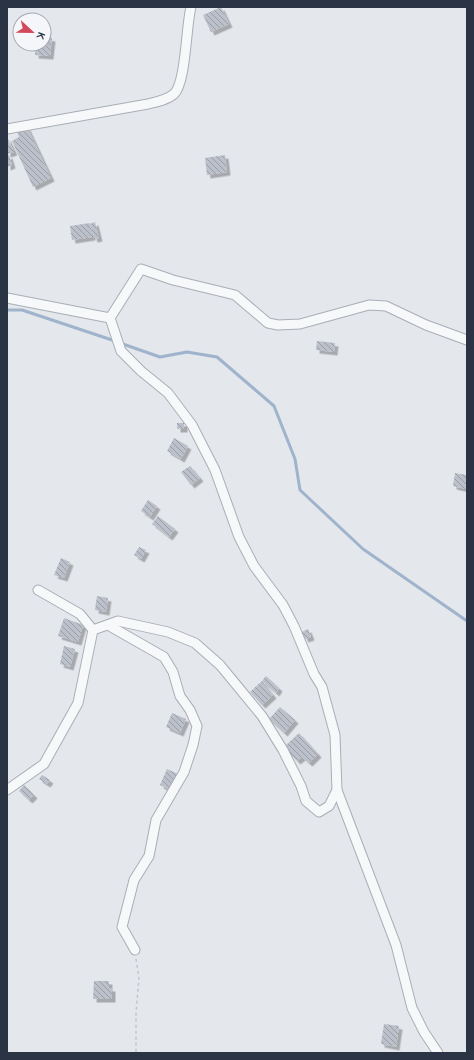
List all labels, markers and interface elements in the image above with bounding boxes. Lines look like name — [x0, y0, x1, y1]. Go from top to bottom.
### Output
north arrow — [12, 12, 52, 52]
text: K — [33, 30, 48, 42]

